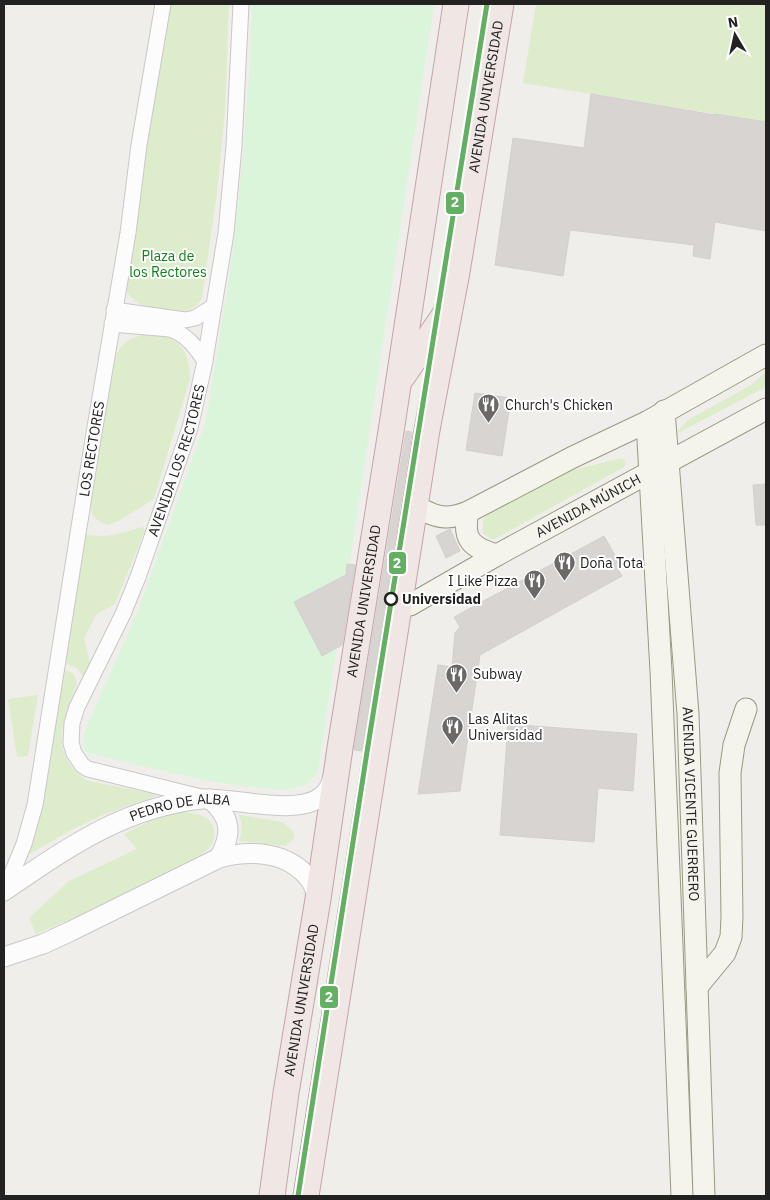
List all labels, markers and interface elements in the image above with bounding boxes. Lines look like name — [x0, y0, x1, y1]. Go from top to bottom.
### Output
north arrow — [710, 10, 760, 60]
text: N — [727, 12, 739, 32]
street label: AVENIDA UNIVERSIDAD — [464, 19, 507, 174]
line badge: 2 — [445, 191, 465, 215]
text: 2 — [451, 193, 459, 211]
park label: Plaza de los Rectores — [129, 247, 207, 281]
street label: AVENIDA LOS RECTORES — [144, 382, 209, 539]
restaurant icon: Church's Chicken — [477, 393, 501, 424]
place label: Church's Chicken — [505, 396, 613, 414]
street label: LOS RECTORES — [75, 400, 108, 498]
street label: AVENIDA MÚNICH — [532, 470, 644, 541]
street label: AVENIDA UNIVERSIDAD — [343, 523, 385, 679]
line badge: 2 — [388, 551, 407, 575]
restaurant icon: Doña Tota — [552, 551, 576, 582]
text: 2 — [393, 554, 401, 572]
place label: Doña Tota — [580, 554, 644, 572]
restaurant icon: I Like Pizza — [522, 569, 546, 600]
place label: I Like Pizza — [448, 572, 519, 590]
place label: Universidad — [402, 590, 481, 608]
marker: Universidad — [384, 592, 398, 606]
restaurant icon: Subway — [445, 662, 469, 693]
place label: Subway — [473, 665, 522, 683]
street label: AVENIDA VICENTE GUERRERO — [678, 706, 703, 902]
place label: Las Alitas Universidad — [468, 710, 543, 744]
restaurant icon: Las Alitas Universidad — [440, 715, 464, 746]
street label: PEDRO DE ALBA — [127, 790, 231, 825]
street label: AVENIDA UNIVERSIDAD — [280, 923, 323, 1078]
line badge: 2 — [319, 985, 339, 1009]
text: 2 — [325, 988, 333, 1006]

